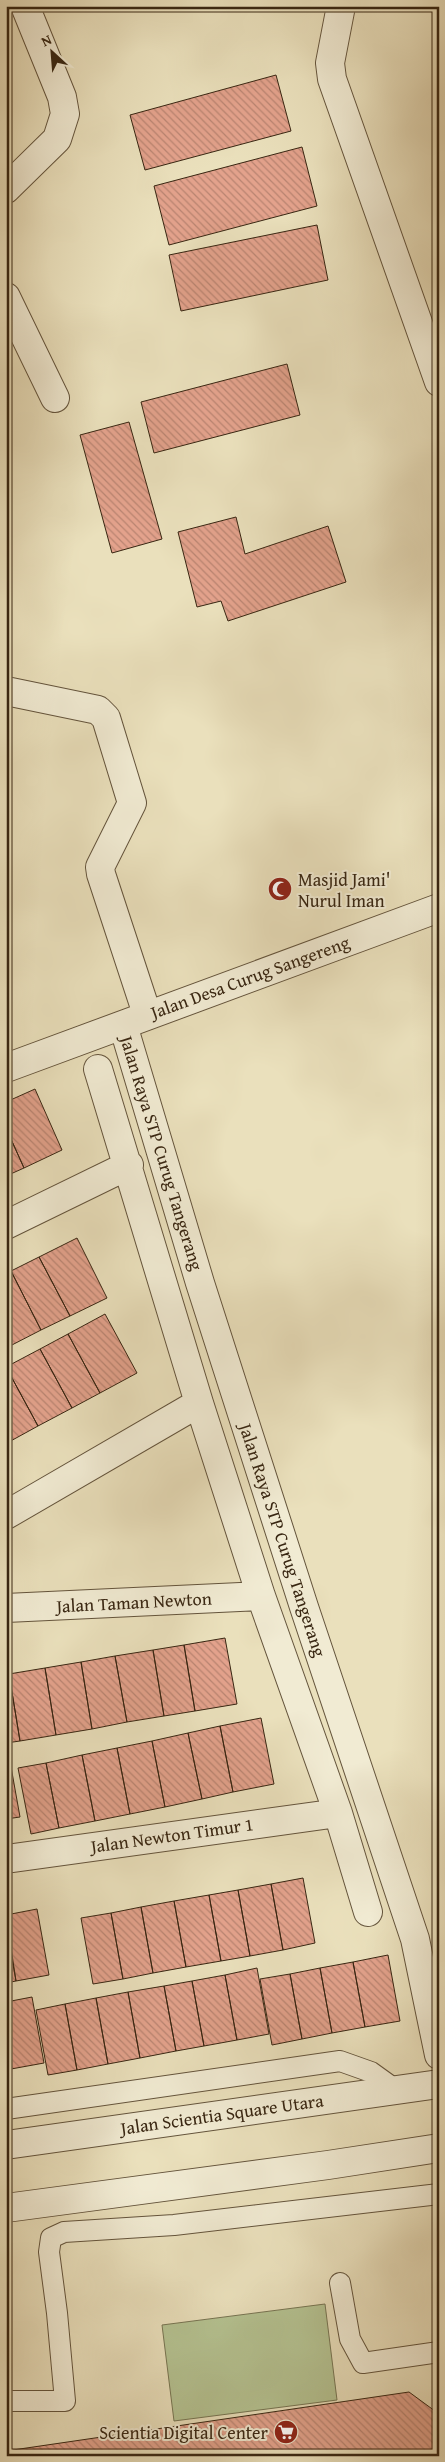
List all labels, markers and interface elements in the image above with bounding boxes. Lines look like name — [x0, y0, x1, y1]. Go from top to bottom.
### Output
north arrow — [28, 28, 78, 78]
text: N — [38, 29, 55, 51]
place label: Masjid Jami' Nurul Iman — [298, 866, 390, 914]
mosque icon: Masjid Jami' Nurul Iman — [267, 876, 293, 902]
street label: Jalan Desa Curug Sangereng — [145, 928, 353, 1026]
street label: Jalan Raya STP Curug Tangerang — [113, 1030, 211, 1274]
street label: Jalan Raya STP Curug Tangerang — [232, 1418, 334, 1660]
street label: Jalan Taman Newton — [54, 1584, 212, 1620]
street label: Jalan Newton Timur 1 — [87, 1810, 255, 1860]
street label: Jalan Scientia Square Utara — [117, 2086, 326, 2142]
place label: Scientia Digital Center — [99, 2419, 269, 2446]
supermarket icon: Scientia Digital Center — [273, 2419, 299, 2445]

